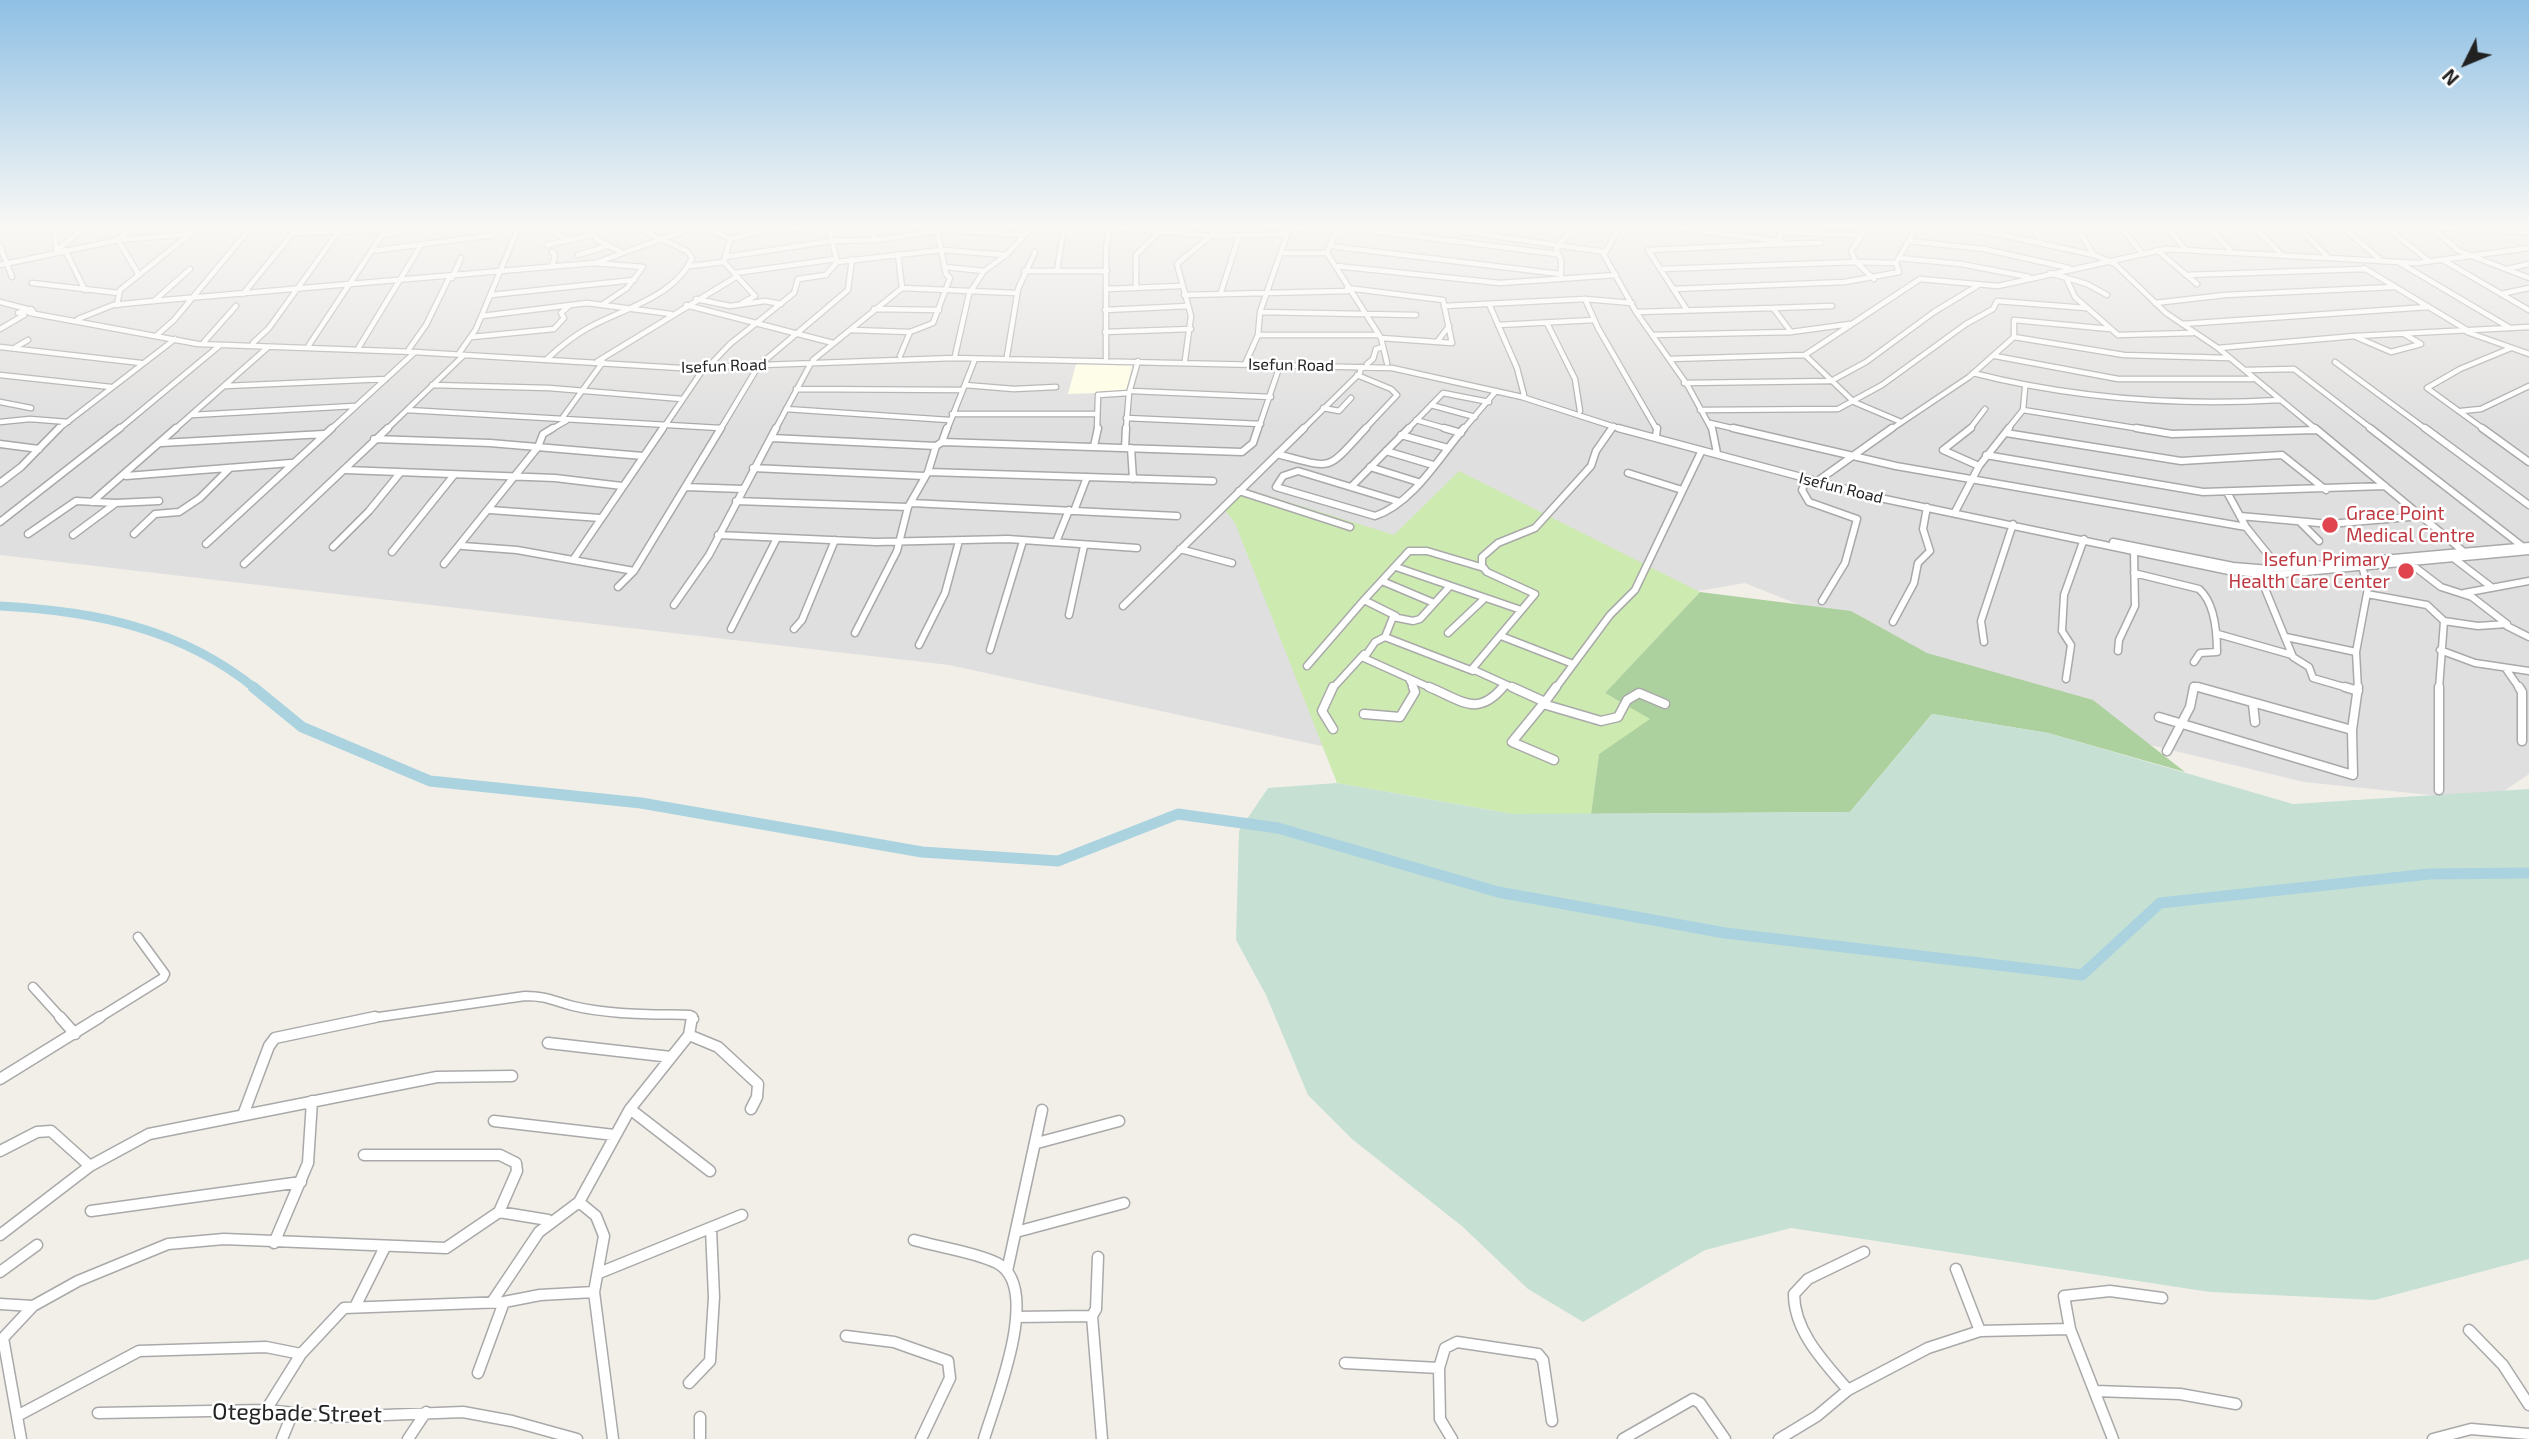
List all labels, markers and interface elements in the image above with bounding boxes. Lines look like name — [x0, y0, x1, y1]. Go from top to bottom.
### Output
north arrow — [2431, 28, 2501, 98]
text: N — [2437, 65, 2463, 91]
street label: Isefun Road — [681, 355, 767, 377]
street label: Isefun Road — [1248, 355, 1334, 375]
street label: Isefun Road — [1797, 468, 1885, 508]
place label: Grace Point Medical Centre — [2346, 503, 2475, 547]
marker: Grace Point Medical Centre — [2320, 515, 2340, 535]
place label: Isefun Primary Health Care Center — [2228, 549, 2390, 593]
marker: Isefun Primary Health Care Center — [2396, 561, 2416, 581]
street label: Otegbade Street — [212, 1398, 382, 1428]

